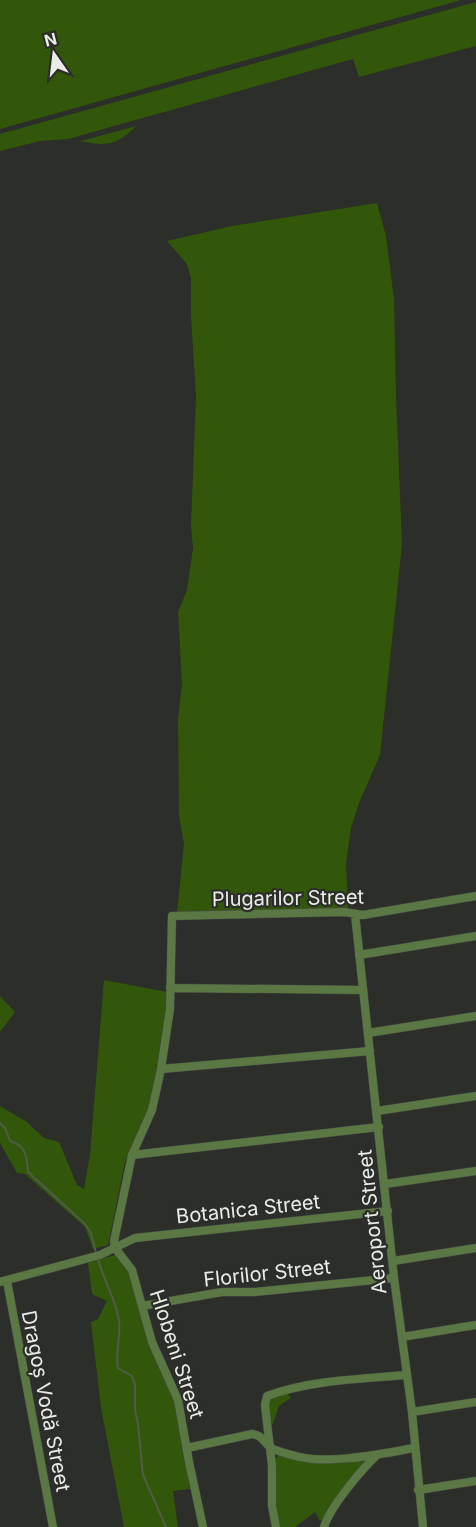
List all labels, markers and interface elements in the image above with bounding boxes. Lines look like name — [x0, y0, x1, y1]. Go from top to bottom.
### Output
north arrow — [24, 24, 84, 84]
text: N — [42, 28, 59, 51]
street label: Plugarilor Street — [212, 885, 365, 911]
street label: Aeroport Street — [352, 1148, 392, 1296]
street label: Botanica Street — [175, 1189, 322, 1228]
street label: Florilor Street — [202, 1254, 332, 1292]
street label: Hlobeni Street — [145, 1286, 209, 1422]
street label: Dragoș Vodă Street — [17, 1308, 75, 1494]

